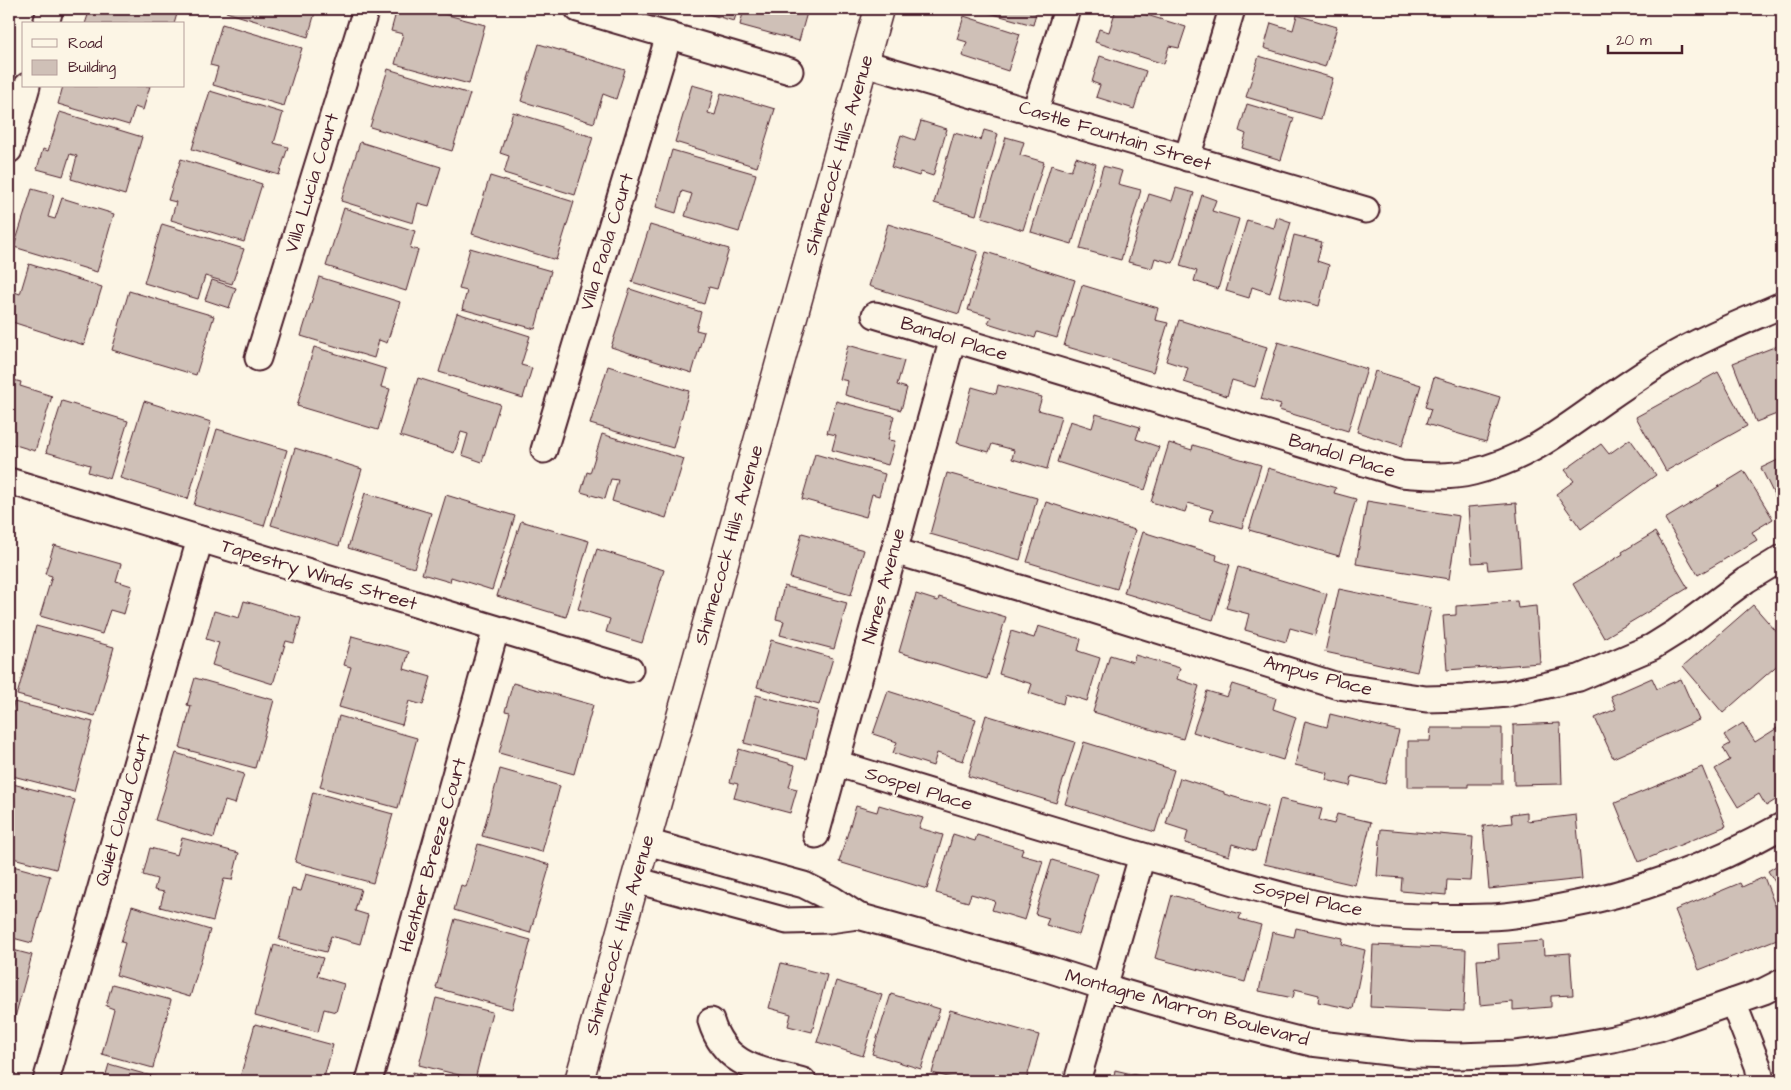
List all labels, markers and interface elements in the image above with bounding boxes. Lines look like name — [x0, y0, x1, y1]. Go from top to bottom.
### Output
legend — [22, 22, 185, 88]
scale bar — [1608, 22, 1682, 54]
text: 20 m — [1616, 30, 1652, 51]
text: Road — [68, 33, 103, 54]
street label: Shinnecock Hills Avenue — [797, 52, 881, 258]
text: Building — [68, 57, 116, 79]
street label: Castle Fountain Street — [1015, 94, 1215, 178]
street label: Villa Lucia Court — [278, 109, 346, 256]
street label: Villa Paola Court — [573, 170, 641, 314]
street label: Bandol Place — [897, 310, 1011, 368]
street label: Bandol Place — [1285, 427, 1399, 485]
street label: Shinnecock Hills Avenue — [687, 442, 771, 648]
street label: Nimes Avenue — [856, 525, 912, 647]
street label: Tapestry Winds Street — [217, 532, 421, 619]
street label: Ampus Place — [1261, 649, 1375, 703]
street label: Quiet Cloud Court — [88, 730, 158, 890]
street label: Heather Breeze Court — [392, 755, 474, 955]
street label: Sospel Place — [862, 760, 976, 818]
street label: Shinnecock Hills Avenue — [578, 832, 662, 1038]
street label: Sospel Place — [1251, 874, 1365, 924]
street label: Montagne Marron Boulevard — [1062, 962, 1312, 1055]

